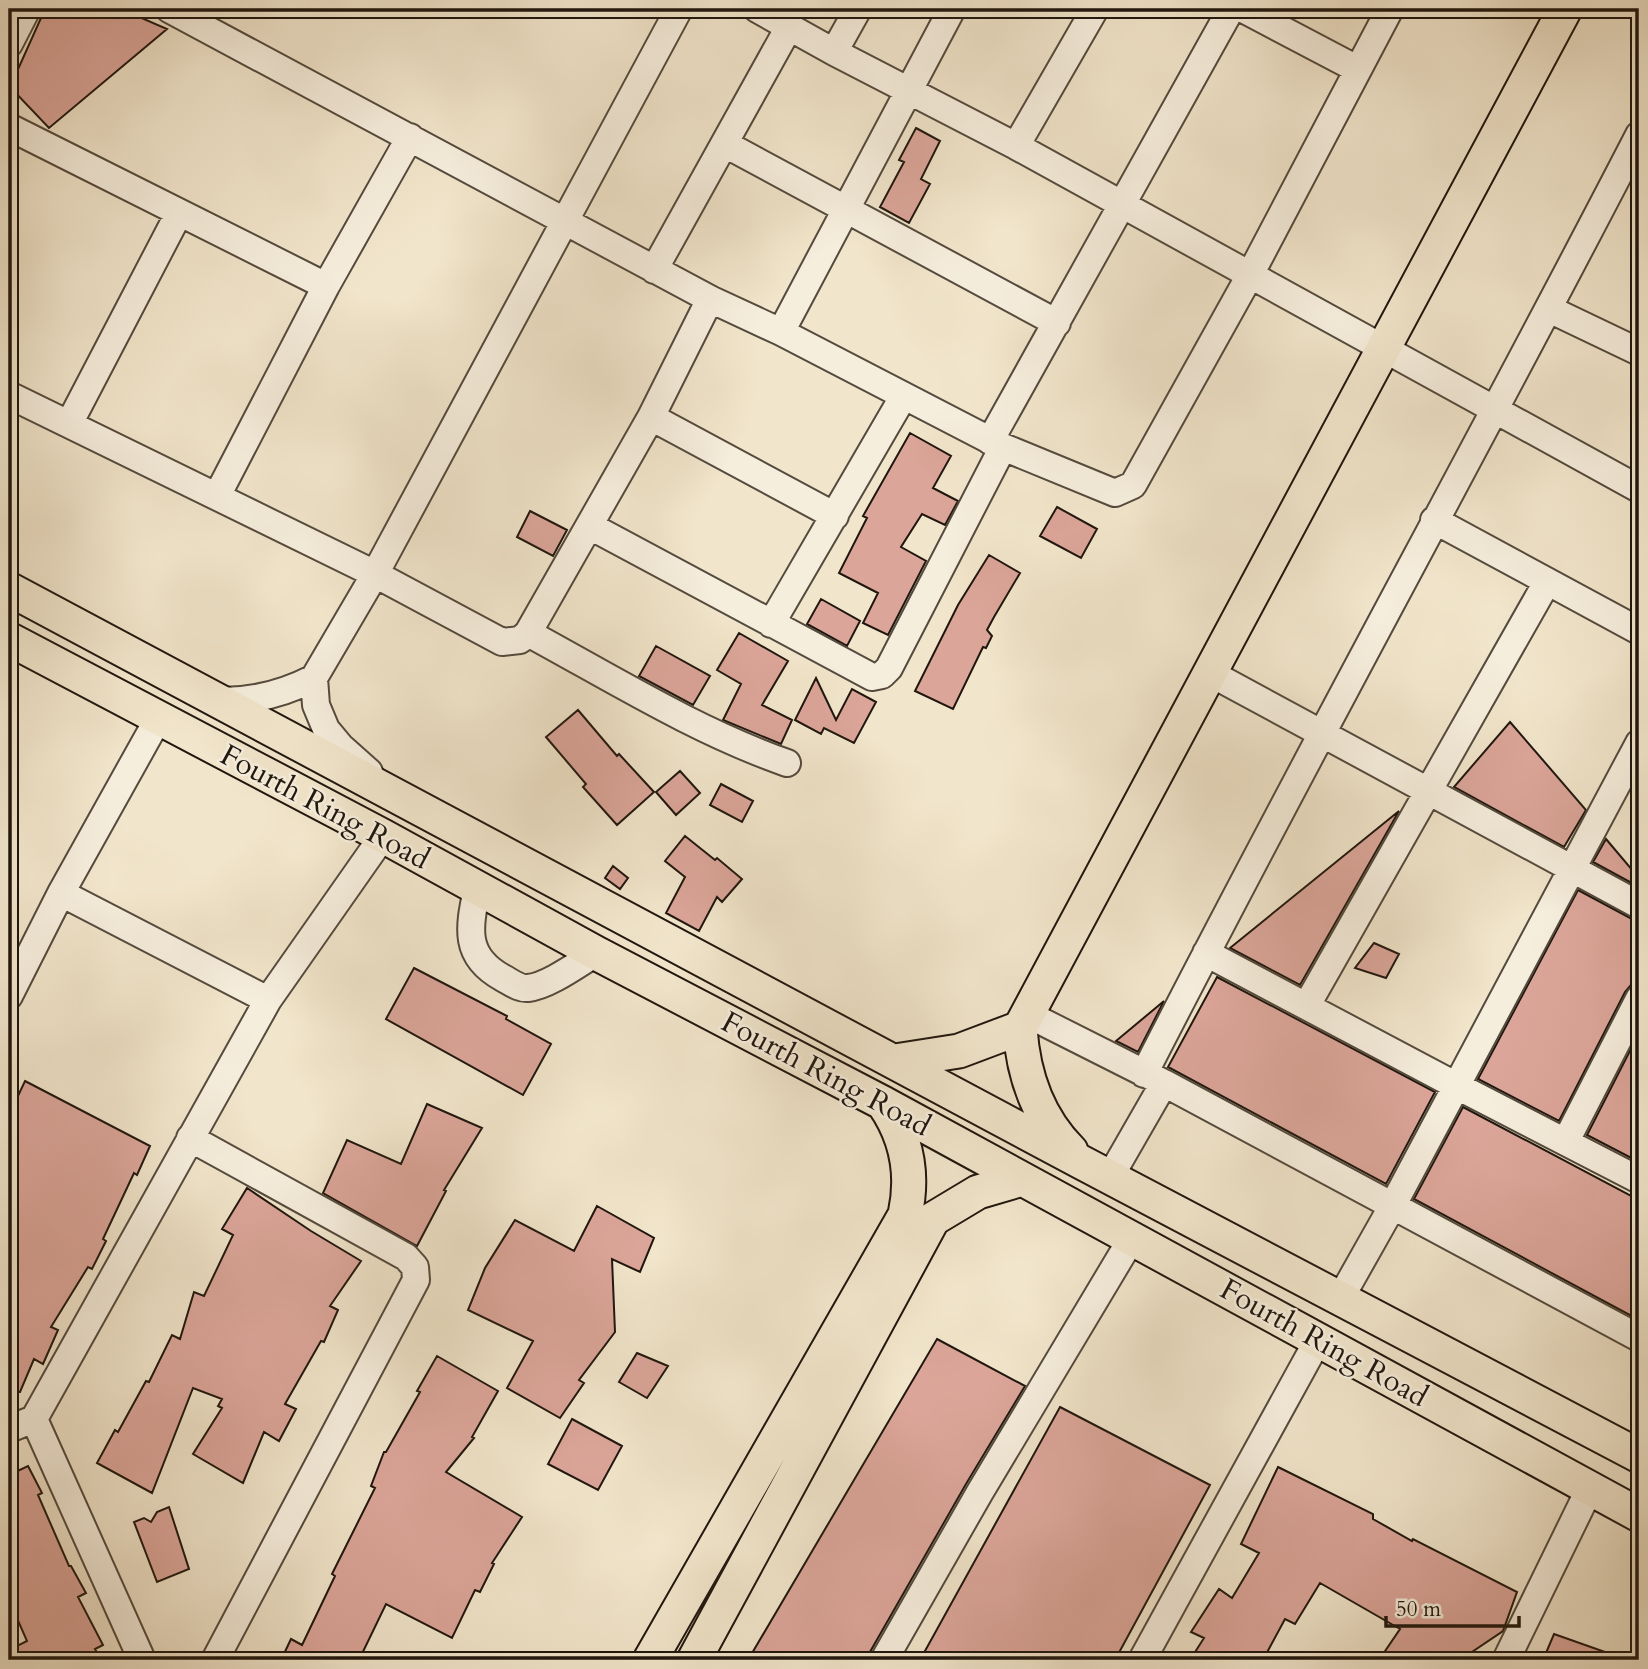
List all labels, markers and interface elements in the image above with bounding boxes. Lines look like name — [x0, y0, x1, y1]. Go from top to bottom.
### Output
street label: Fourth Ring Road — [213, 734, 437, 880]
street label: Fourth Ring Road — [714, 1001, 938, 1147]
street label: Fourth Ring Road — [1213, 1269, 1435, 1417]
scale bar — [1386, 1585, 1518, 1629]
text: 50 m — [1396, 1595, 1441, 1624]

